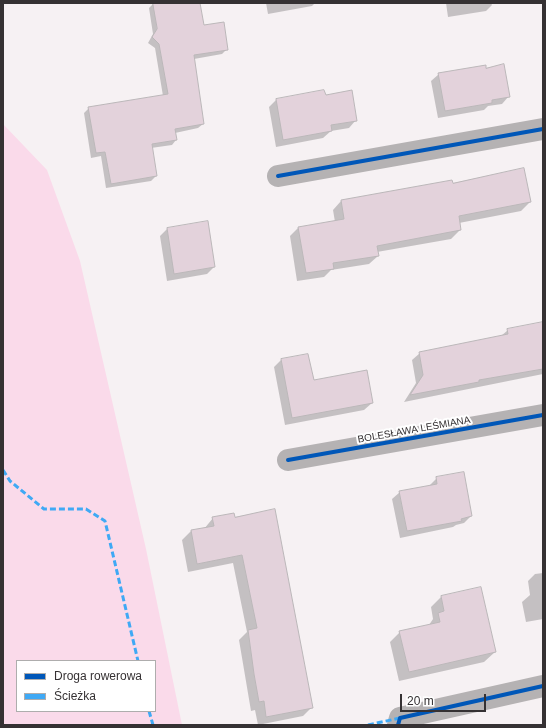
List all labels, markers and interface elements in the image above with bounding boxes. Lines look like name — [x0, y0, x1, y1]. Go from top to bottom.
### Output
street label: BOLESŁAWA LEŚMIANA — [357, 414, 471, 446]
legend — [16, 660, 156, 712]
text: Droga rowerowa — [54, 669, 142, 683]
scale bar — [402, 686, 488, 712]
text: Ścieżka — [54, 689, 96, 703]
text: 20 m — [407, 694, 434, 708]

